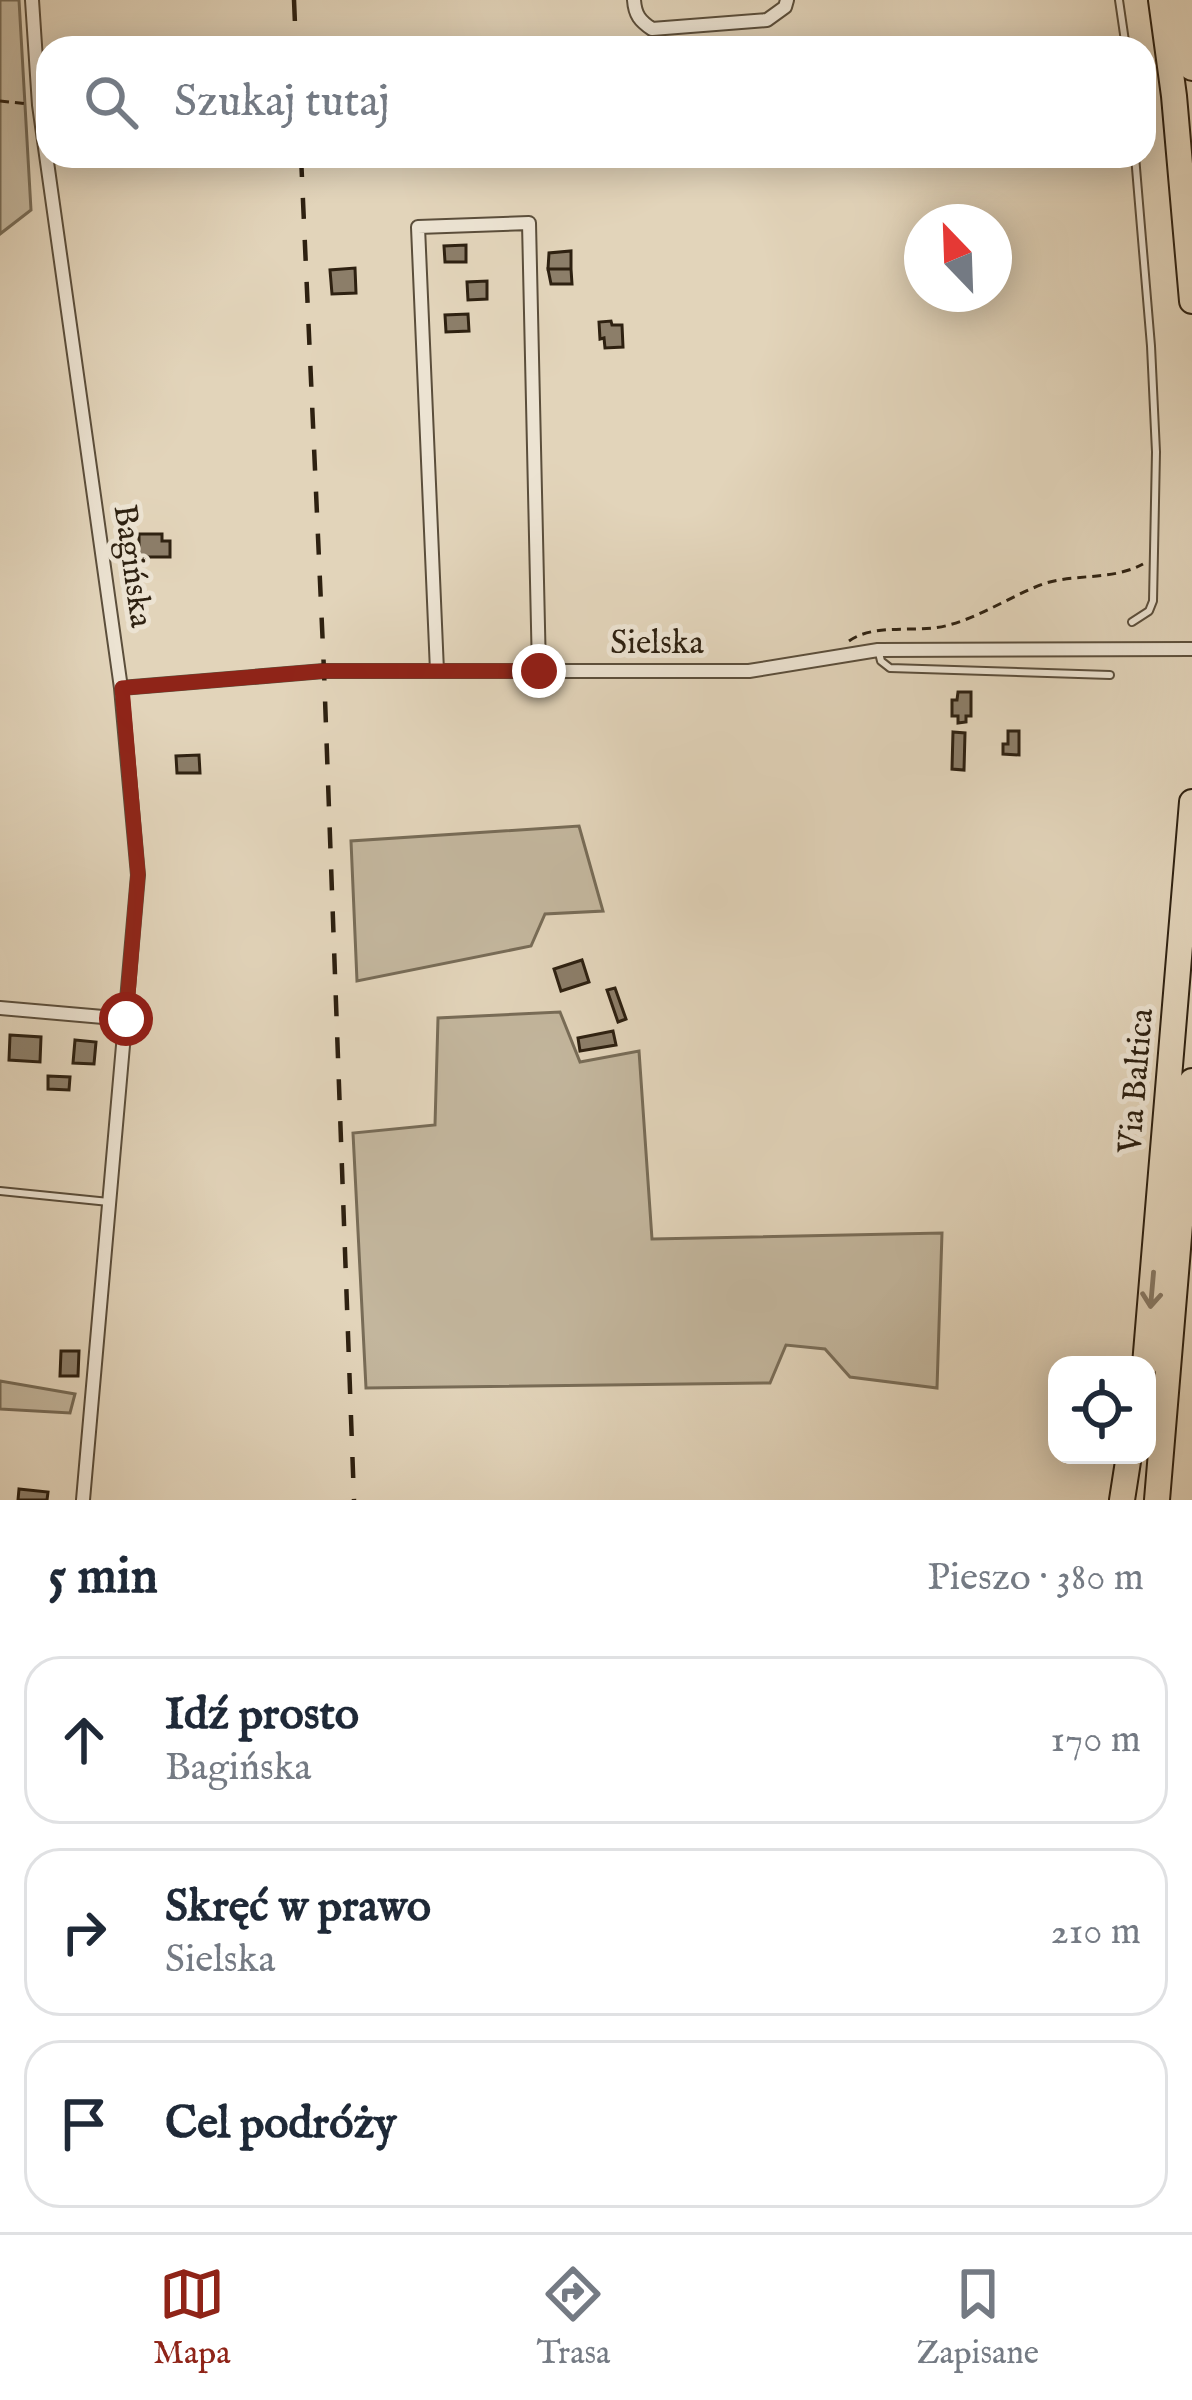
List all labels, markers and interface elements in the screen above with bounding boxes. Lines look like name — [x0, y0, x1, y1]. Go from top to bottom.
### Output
search box — [36, 36, 1156, 168]
icon: search — [78, 69, 144, 135]
text: Szukaj tutaj — [174, 74, 390, 131]
north arrow — [904, 204, 1012, 312]
street label: Bagińska — [103, 502, 162, 631]
street label: Sielska — [610, 623, 704, 665]
route end — [512, 644, 566, 698]
route start — [99, 992, 153, 1046]
street label: Via Baltica — [1110, 1006, 1164, 1156]
one-way arrow — [1140, 1270, 1163, 1309]
map controls — [1048, 1356, 1156, 1464]
button: locate — [1048, 1356, 1156, 1464]
text: 5 min — [48, 1546, 158, 1611]
text: Pieszo · 380 m — [927, 1554, 1144, 1603]
text: Idź prosto — [165, 1687, 359, 1744]
icon: ahead — [51, 1707, 117, 1773]
text: 170 m — [1050, 1716, 1141, 1765]
text: Bagińska — [165, 1744, 311, 1793]
text: Skręć w prawo — [165, 1879, 431, 1936]
icon: right — [51, 1899, 117, 1965]
text: 210 m — [1051, 1908, 1141, 1957]
text: Sielska — [165, 1936, 275, 1985]
icon: arrive — [51, 2091, 117, 2157]
text: Cel podróży — [165, 2096, 396, 2153]
tab: Mapa — [153, 2261, 230, 2375]
tab: Trasa — [537, 2261, 610, 2375]
tab: Zapisane — [916, 2261, 1039, 2375]

